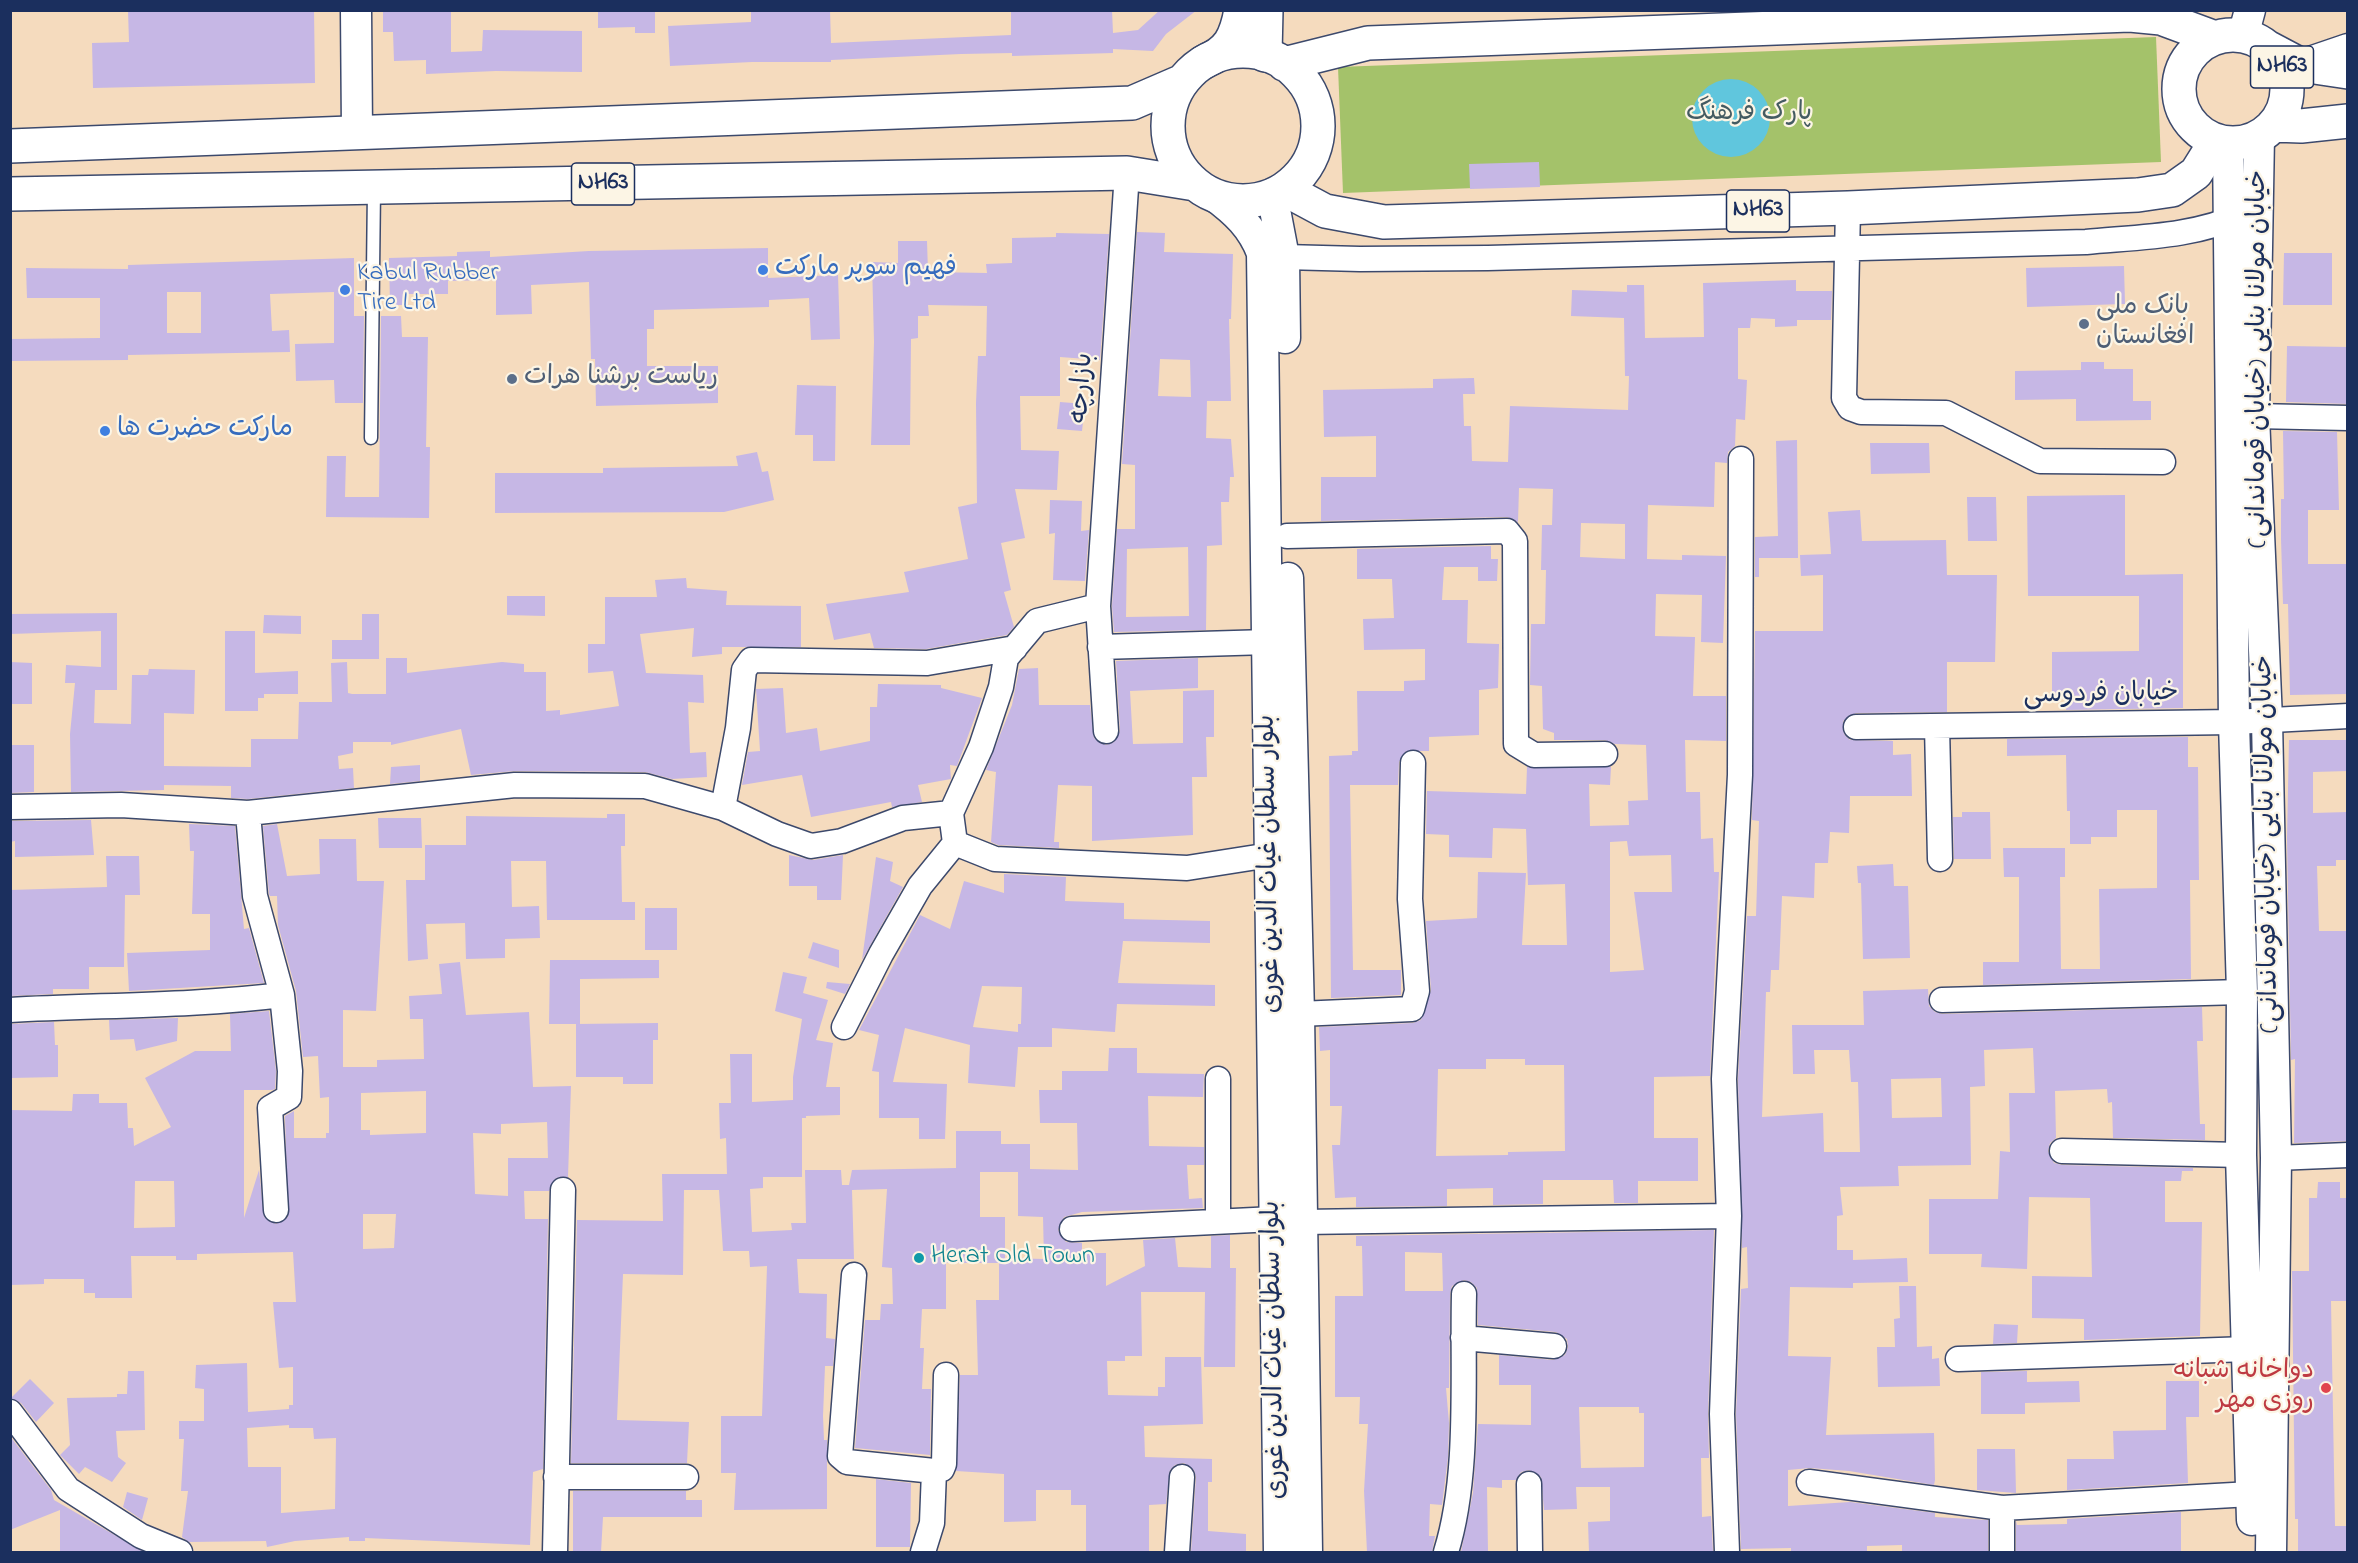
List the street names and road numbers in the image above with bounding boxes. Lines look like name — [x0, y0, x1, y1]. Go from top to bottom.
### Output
road number: NH63 — [2250, 46, 2314, 88]
road number: NH63 — [572, 163, 634, 205]
street label: خیابان مولانا بنایی (خیابان قوماندانی) — [2244, 170, 2276, 548]
road number: NH63 — [1726, 190, 1790, 232]
street label: بازارچه — [1066, 352, 1102, 424]
street label: خیابان مولانا بنایی (خیابان قوماندانی) — [2250, 655, 2288, 1033]
street label: خیابان فردوسی — [2023, 679, 2179, 713]
street label: بلوار سلطان غیاث الدین غوری — [1253, 714, 1289, 1014]
street label: بلوار سلطان غیاث الدین غوری — [1258, 1200, 1294, 1500]

